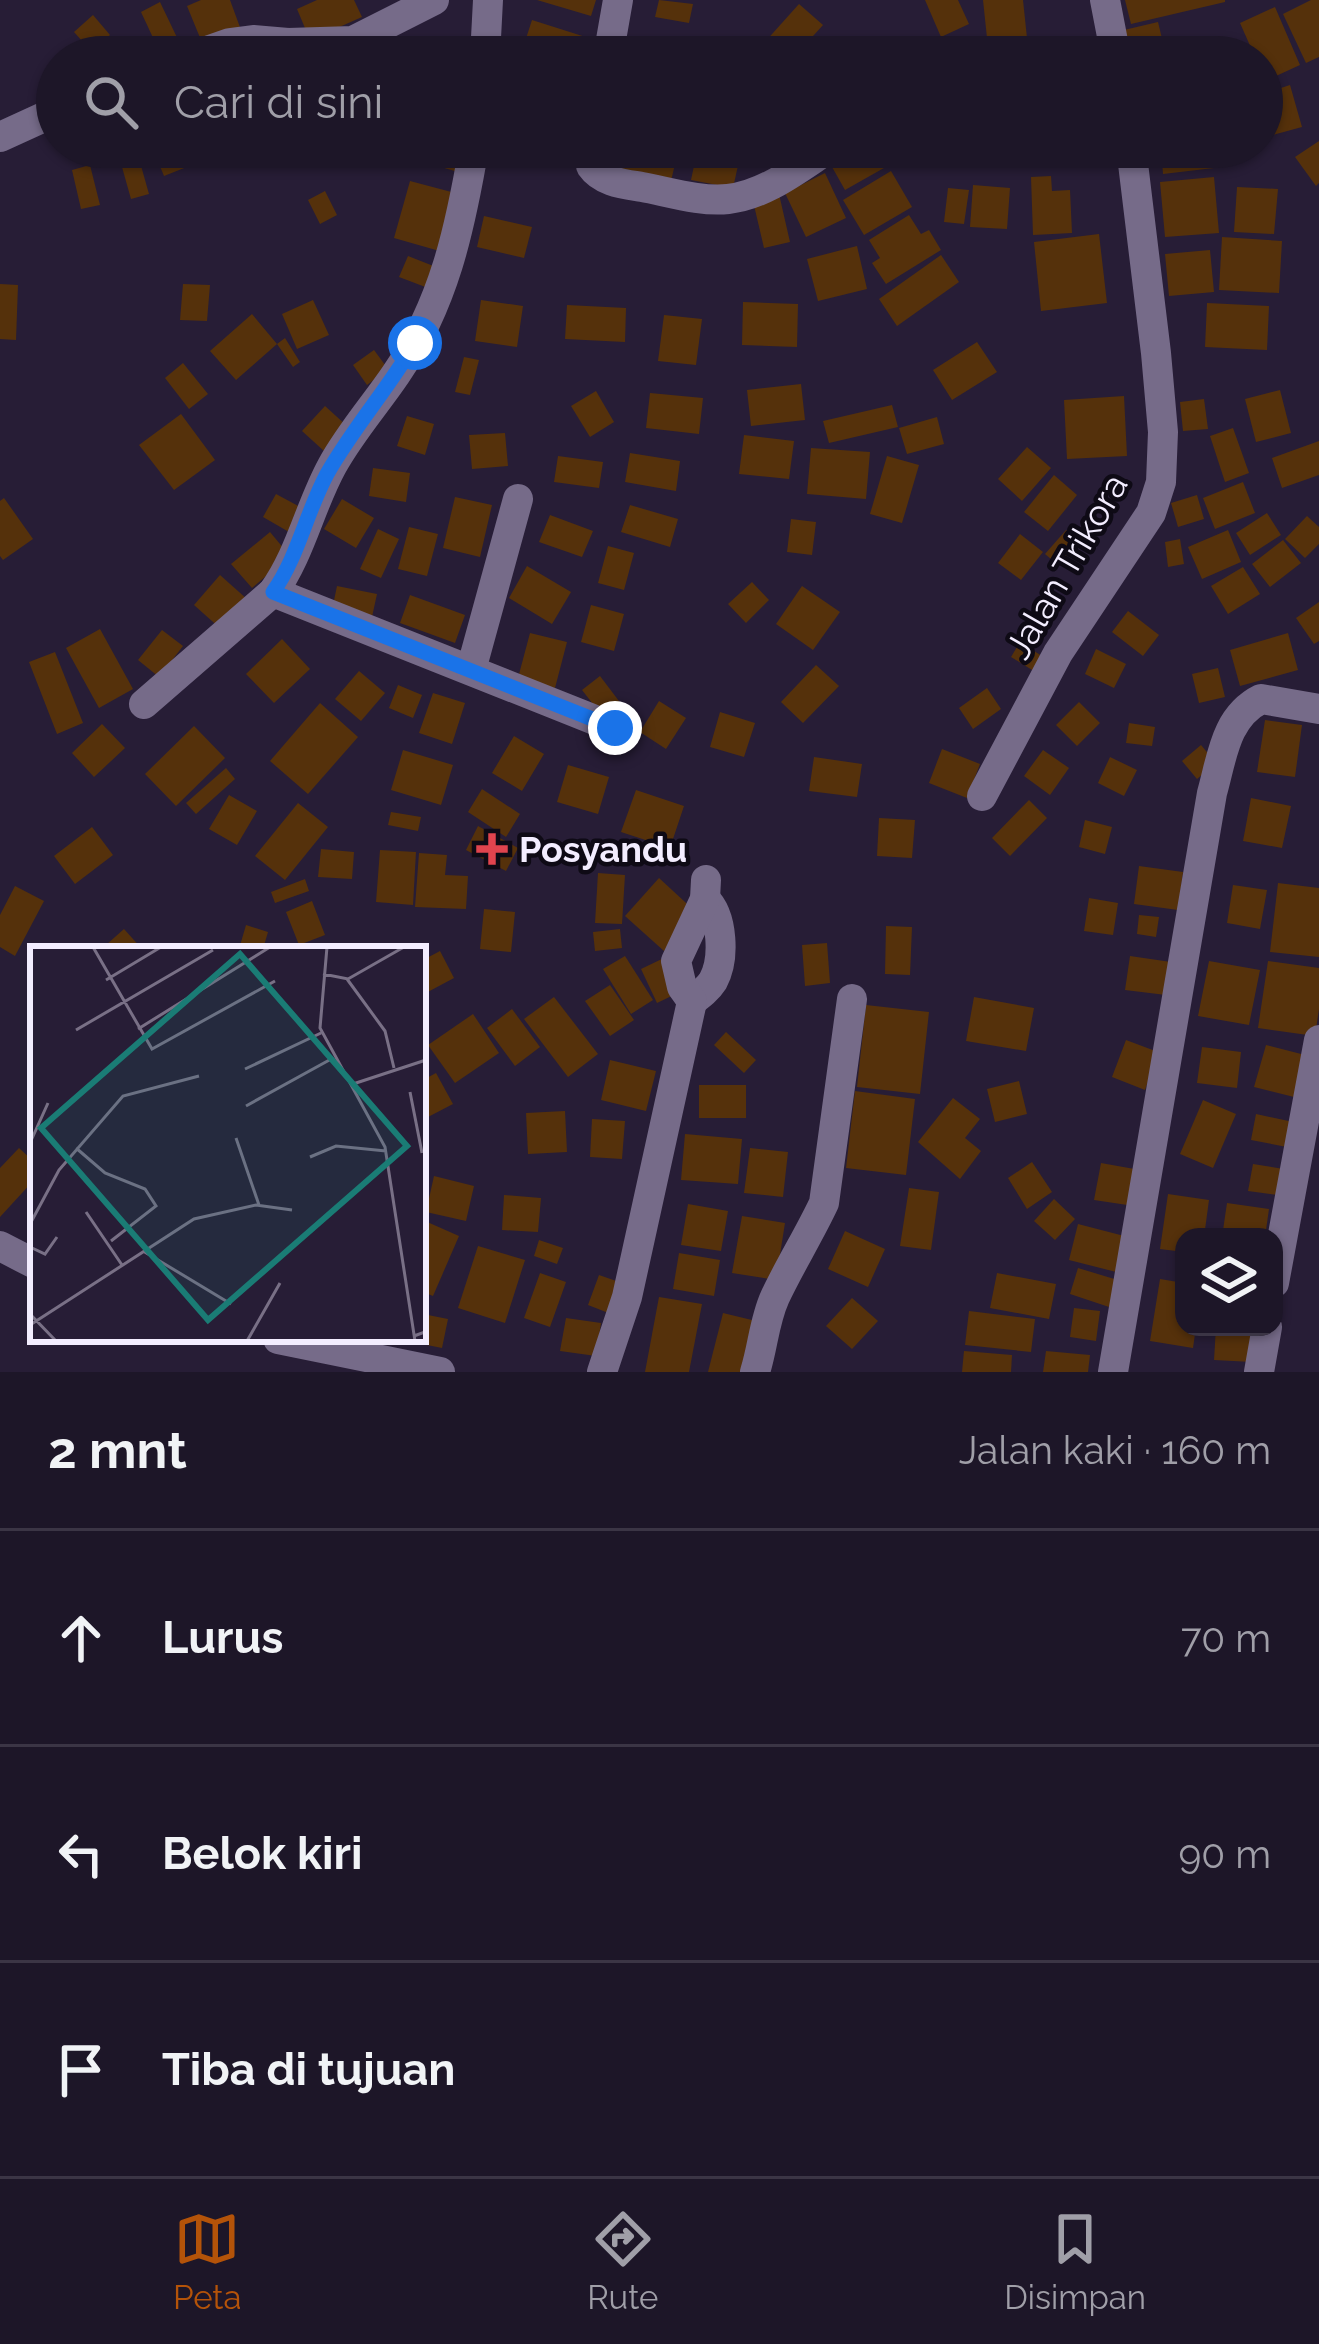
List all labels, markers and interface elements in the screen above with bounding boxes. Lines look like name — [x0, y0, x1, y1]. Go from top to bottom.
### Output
search box — [36, 36, 1283, 168]
icon: search — [78, 69, 144, 135]
text: Cari di sini — [174, 76, 383, 129]
route start — [388, 316, 442, 370]
street label: Jalan Trikora — [996, 466, 1136, 666]
route end — [588, 701, 642, 755]
place label: Posyandu — [519, 828, 687, 870]
marker: Posyandu — [476, 833, 508, 865]
inset map — [30, 946, 426, 1342]
map controls — [1175, 1228, 1283, 1336]
button: layers — [1175, 1228, 1283, 1336]
text: 2 mnt — [48, 1420, 187, 1480]
text: Jalan kaki · 160 m — [959, 1427, 1271, 1473]
icon: ahead — [48, 1605, 114, 1671]
text: Lurus — [162, 1611, 284, 1664]
text: 70 m — [1181, 1615, 1271, 1661]
icon: left — [48, 1821, 114, 1887]
text: Belok kiri — [162, 1827, 362, 1880]
text: 90 m — [1178, 1831, 1271, 1877]
icon: arrive — [48, 2037, 114, 2103]
text: Tiba di tujuan — [162, 2043, 455, 2096]
tab: Peta — [173, 2206, 241, 2317]
tab: Rute — [587, 2206, 658, 2317]
tab: Disimpan — [1004, 2206, 1146, 2317]

